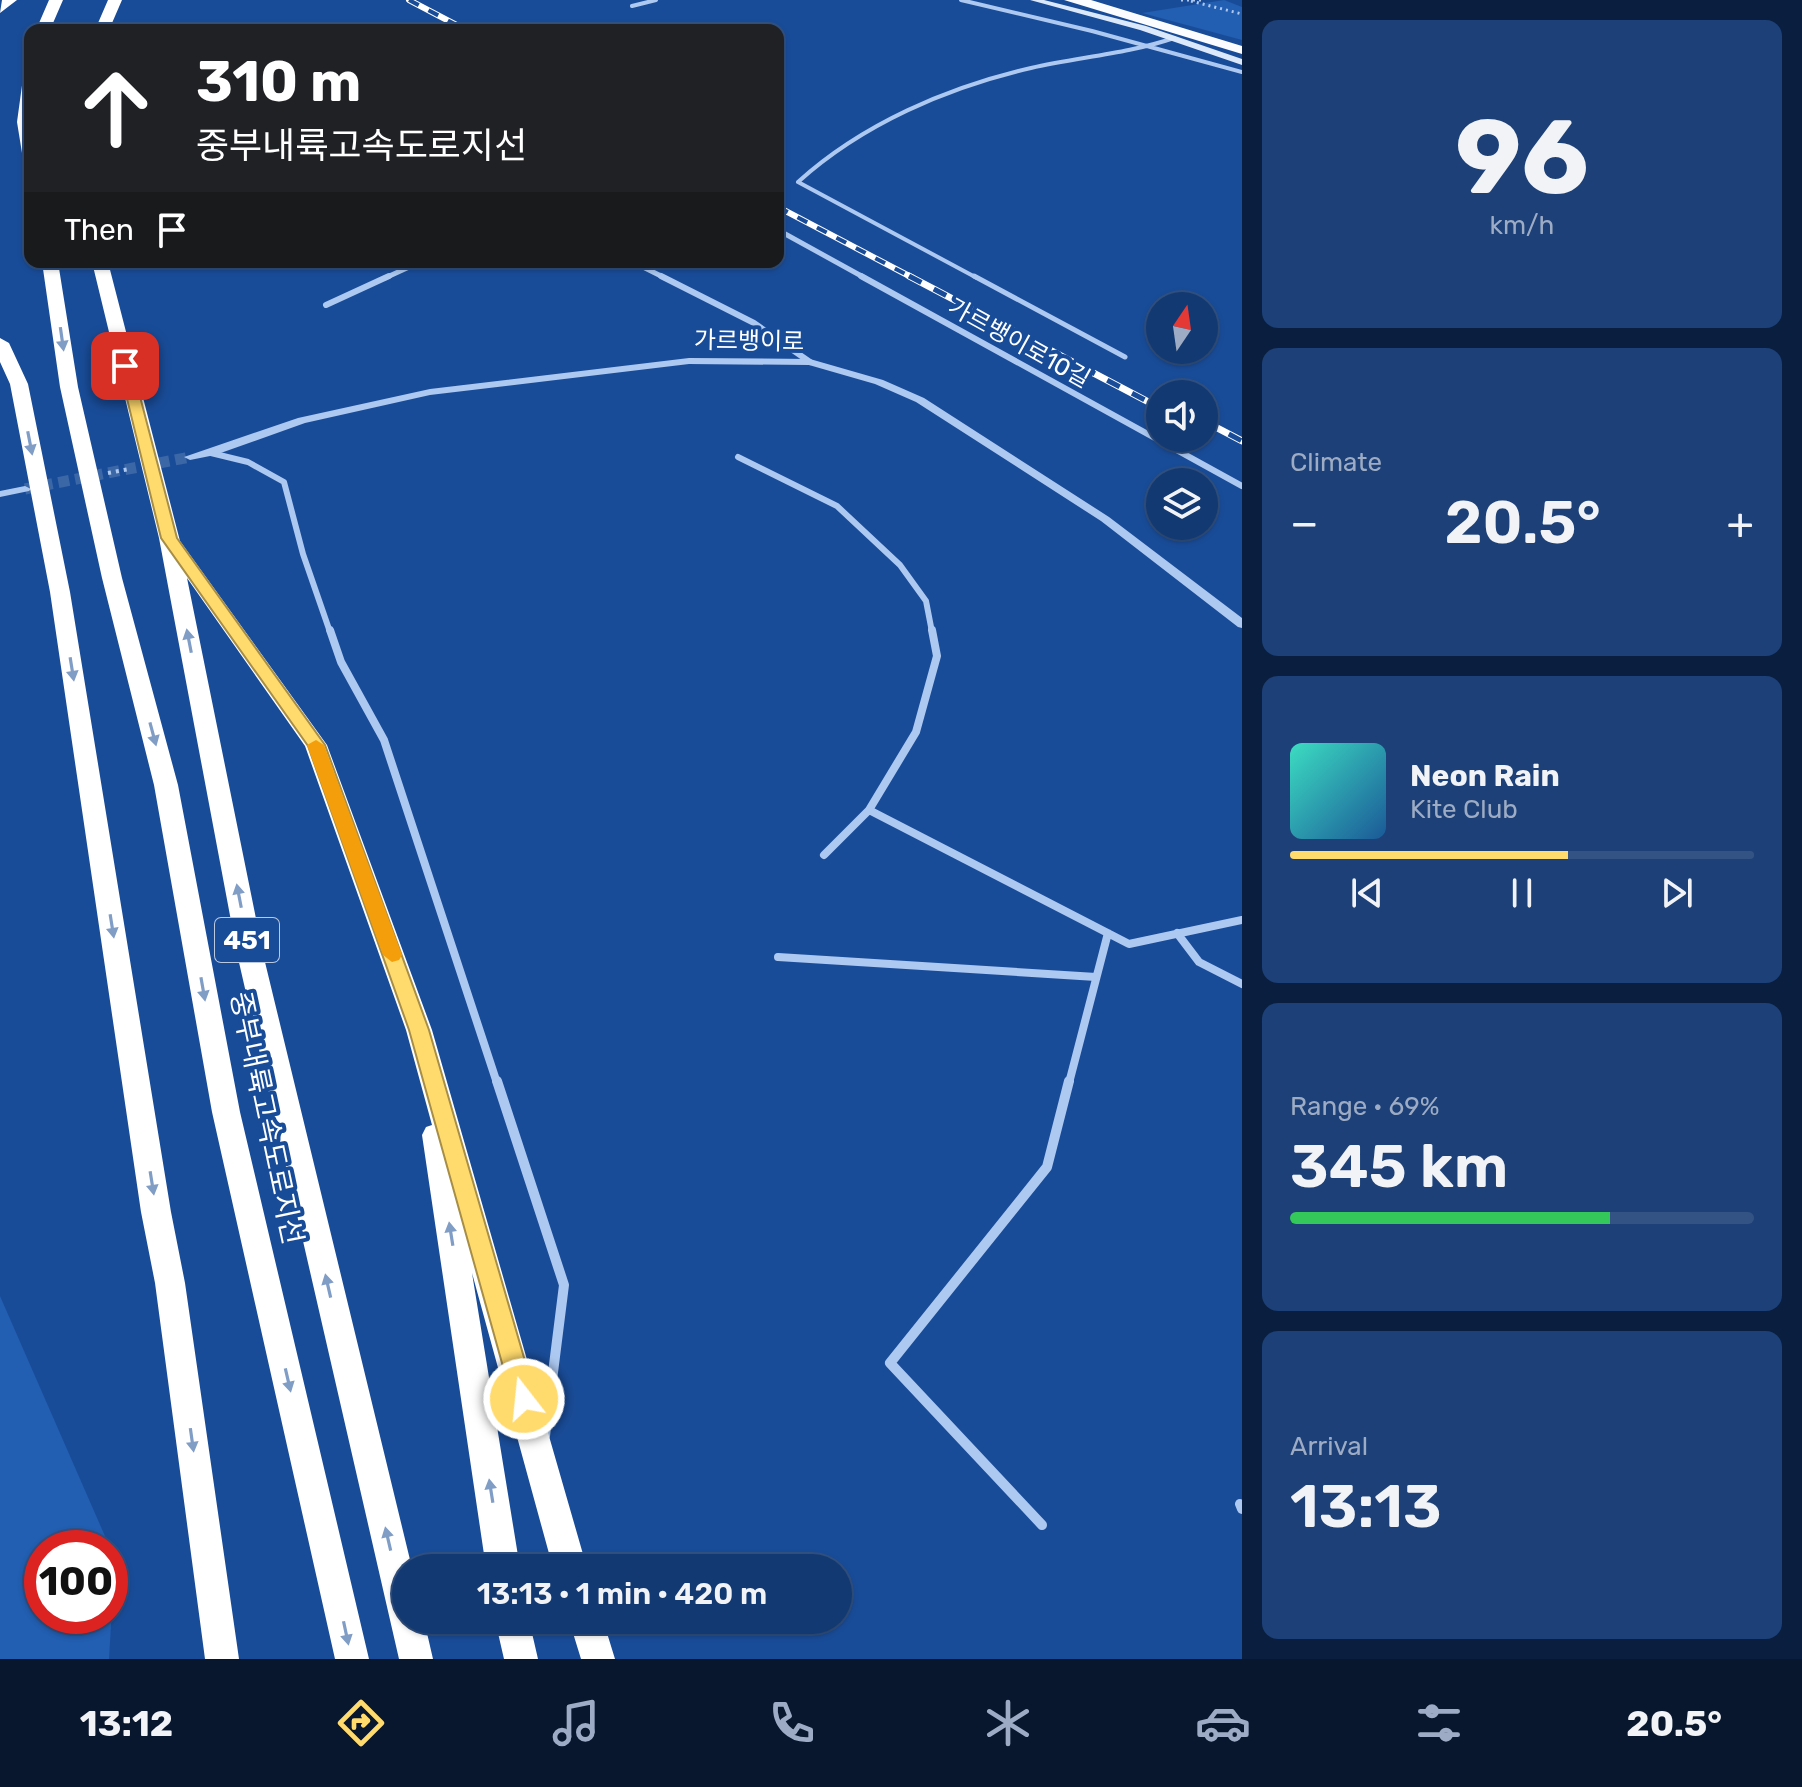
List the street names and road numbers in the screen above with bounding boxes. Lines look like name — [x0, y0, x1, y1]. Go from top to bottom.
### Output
street label: 가르뱅이로10길 — [943, 292, 1095, 394]
street label: 가르뱅이로 — [694, 326, 804, 356]
road number: 451 — [215, 918, 279, 962]
street label: 중부내륙고속도로지선 — [224, 989, 309, 1248]

